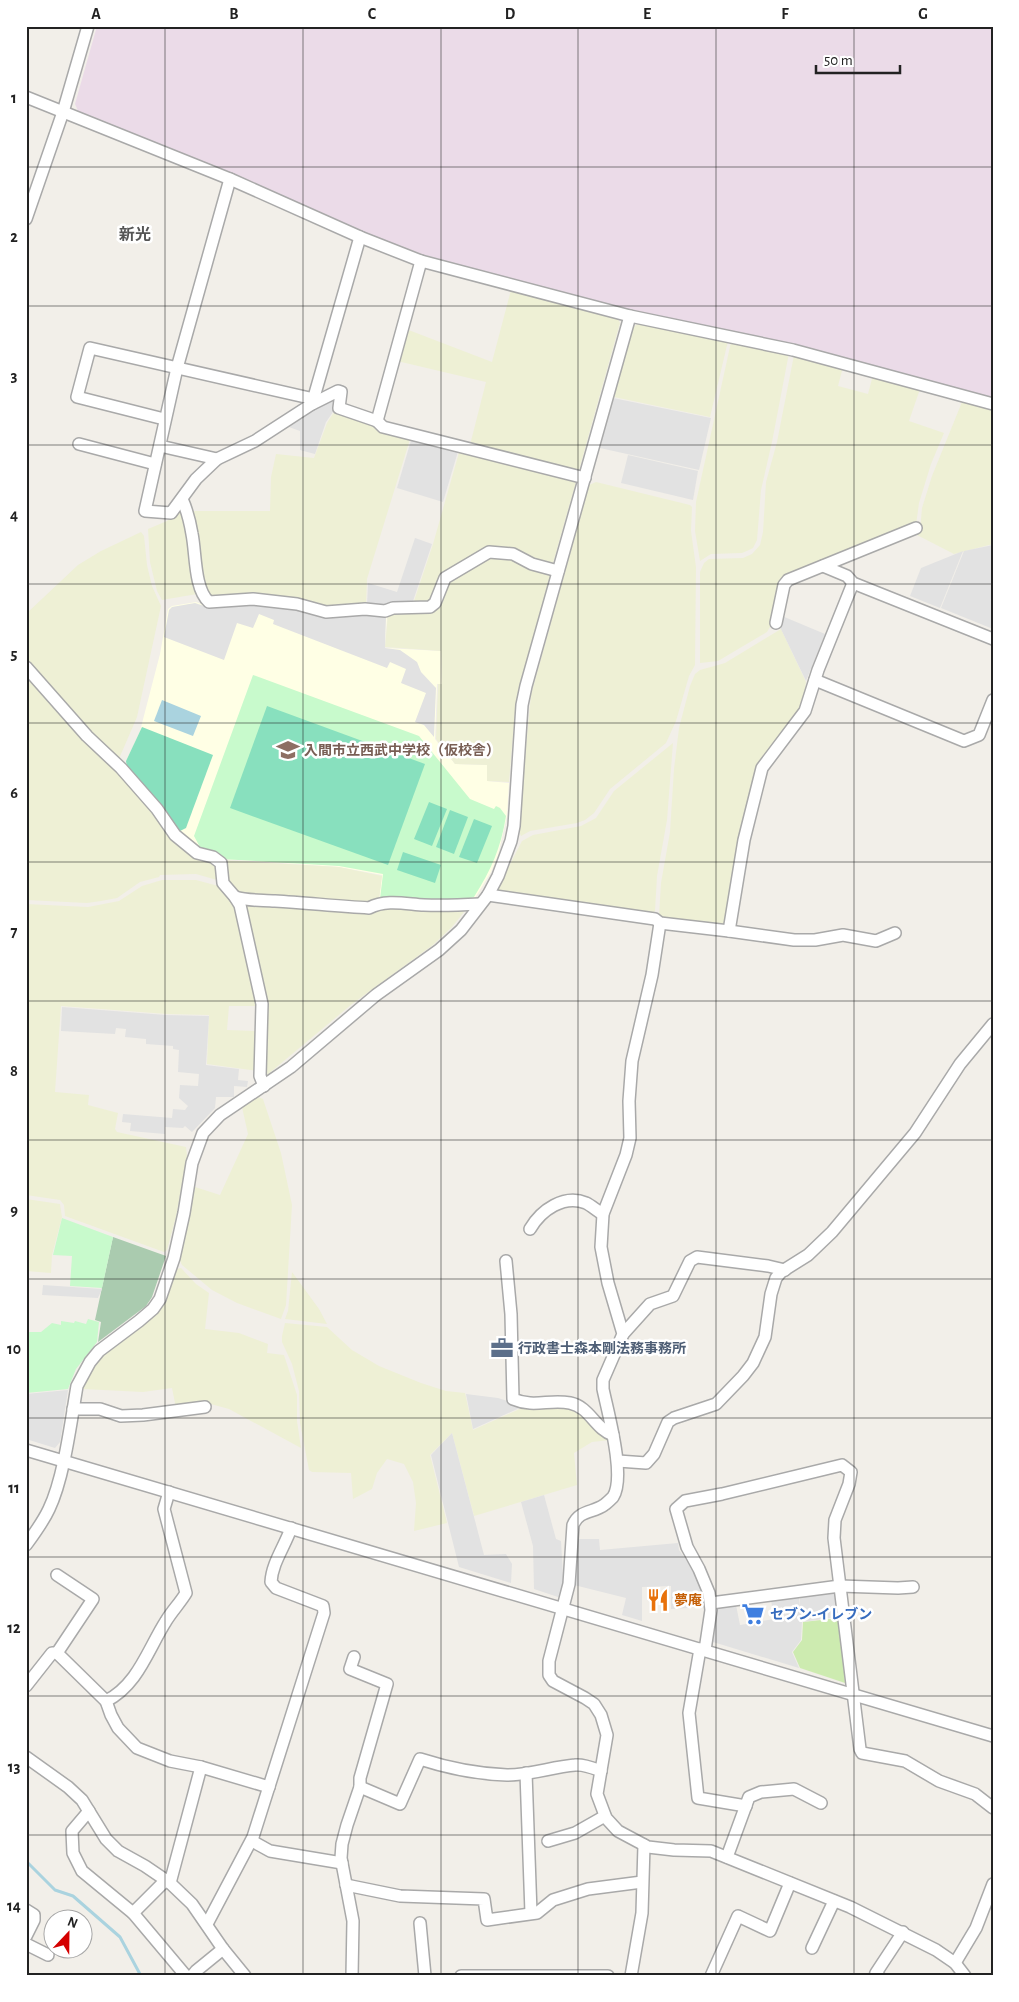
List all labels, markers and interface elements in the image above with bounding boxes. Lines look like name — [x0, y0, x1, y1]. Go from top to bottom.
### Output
text: A — [91, 6, 101, 22]
text: B — [229, 6, 239, 22]
text: C — [368, 6, 377, 22]
text: D — [505, 6, 516, 22]
text: E — [643, 6, 651, 22]
text: F — [781, 6, 789, 22]
text: G — [918, 6, 928, 22]
scale bar — [816, 42, 900, 74]
text: 50 m — [824, 53, 853, 68]
text: 1 — [11, 90, 17, 106]
district label: 新光 — [119, 226, 151, 243]
text: 2 — [10, 229, 18, 245]
text: 3 — [11, 368, 18, 384]
text: 4 — [10, 507, 18, 523]
text: 5 — [11, 646, 18, 662]
school or university icon: 入間市立西武中学校（仮校舎） — [275, 737, 301, 763]
place label: 入間市立西武中学校（仮校舎） — [304, 742, 500, 758]
text: 6 — [10, 785, 18, 801]
text: 7 — [11, 924, 18, 940]
text: 8 — [10, 1063, 18, 1079]
text: 9 — [10, 1202, 18, 1218]
office icon: 行政書士森本剛法務事務所 — [489, 1335, 515, 1361]
text: 10 — [7, 1341, 21, 1357]
place label: 行政書士森本剛法務事務所 — [518, 1341, 686, 1356]
text: 11 — [8, 1480, 20, 1496]
restaurant icon: 夢庵 — [645, 1587, 671, 1613]
place label: 夢庵 — [674, 1593, 702, 1608]
supermarket icon: セブン-イレブン — [740, 1601, 766, 1627]
place label: セブン-イレブン — [770, 1606, 872, 1622]
text: 12 — [7, 1620, 21, 1636]
text: 13 — [8, 1759, 20, 1775]
text: 14 — [7, 1898, 21, 1914]
north arrow — [42, 1910, 92, 1960]
text: N — [65, 1915, 80, 1931]

